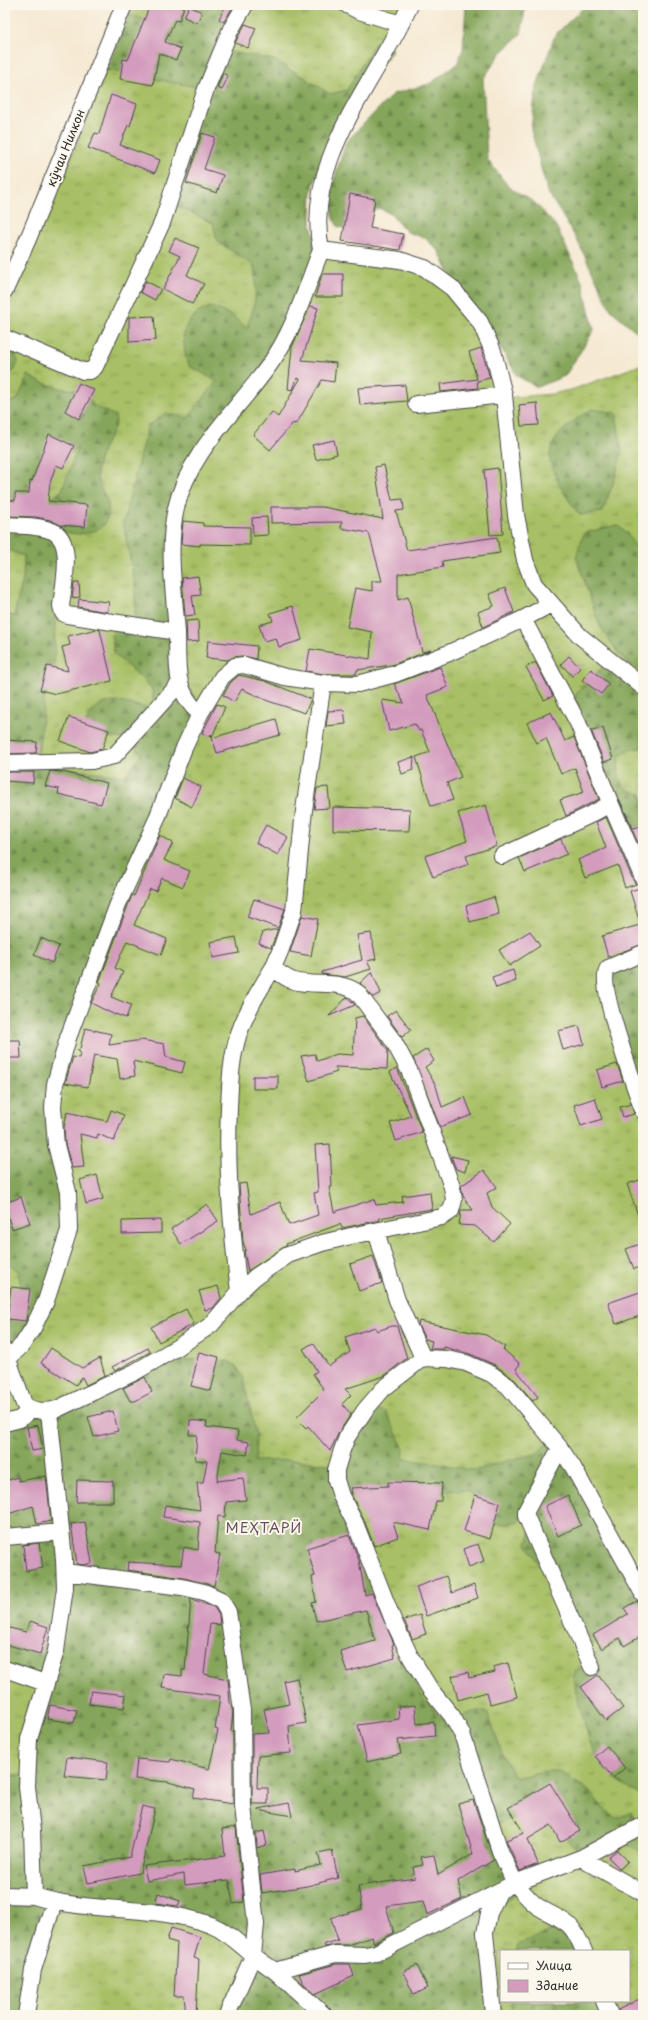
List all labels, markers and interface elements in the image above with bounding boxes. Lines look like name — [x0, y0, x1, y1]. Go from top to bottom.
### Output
street label: кӯчаи Нилкон — [41, 106, 89, 189]
district label: МЕҲТАРӢ — [226, 1517, 302, 1538]
legend — [500, 1950, 630, 2002]
text: Улица — [536, 1956, 572, 1974]
text: Здание — [536, 1976, 578, 1994]

